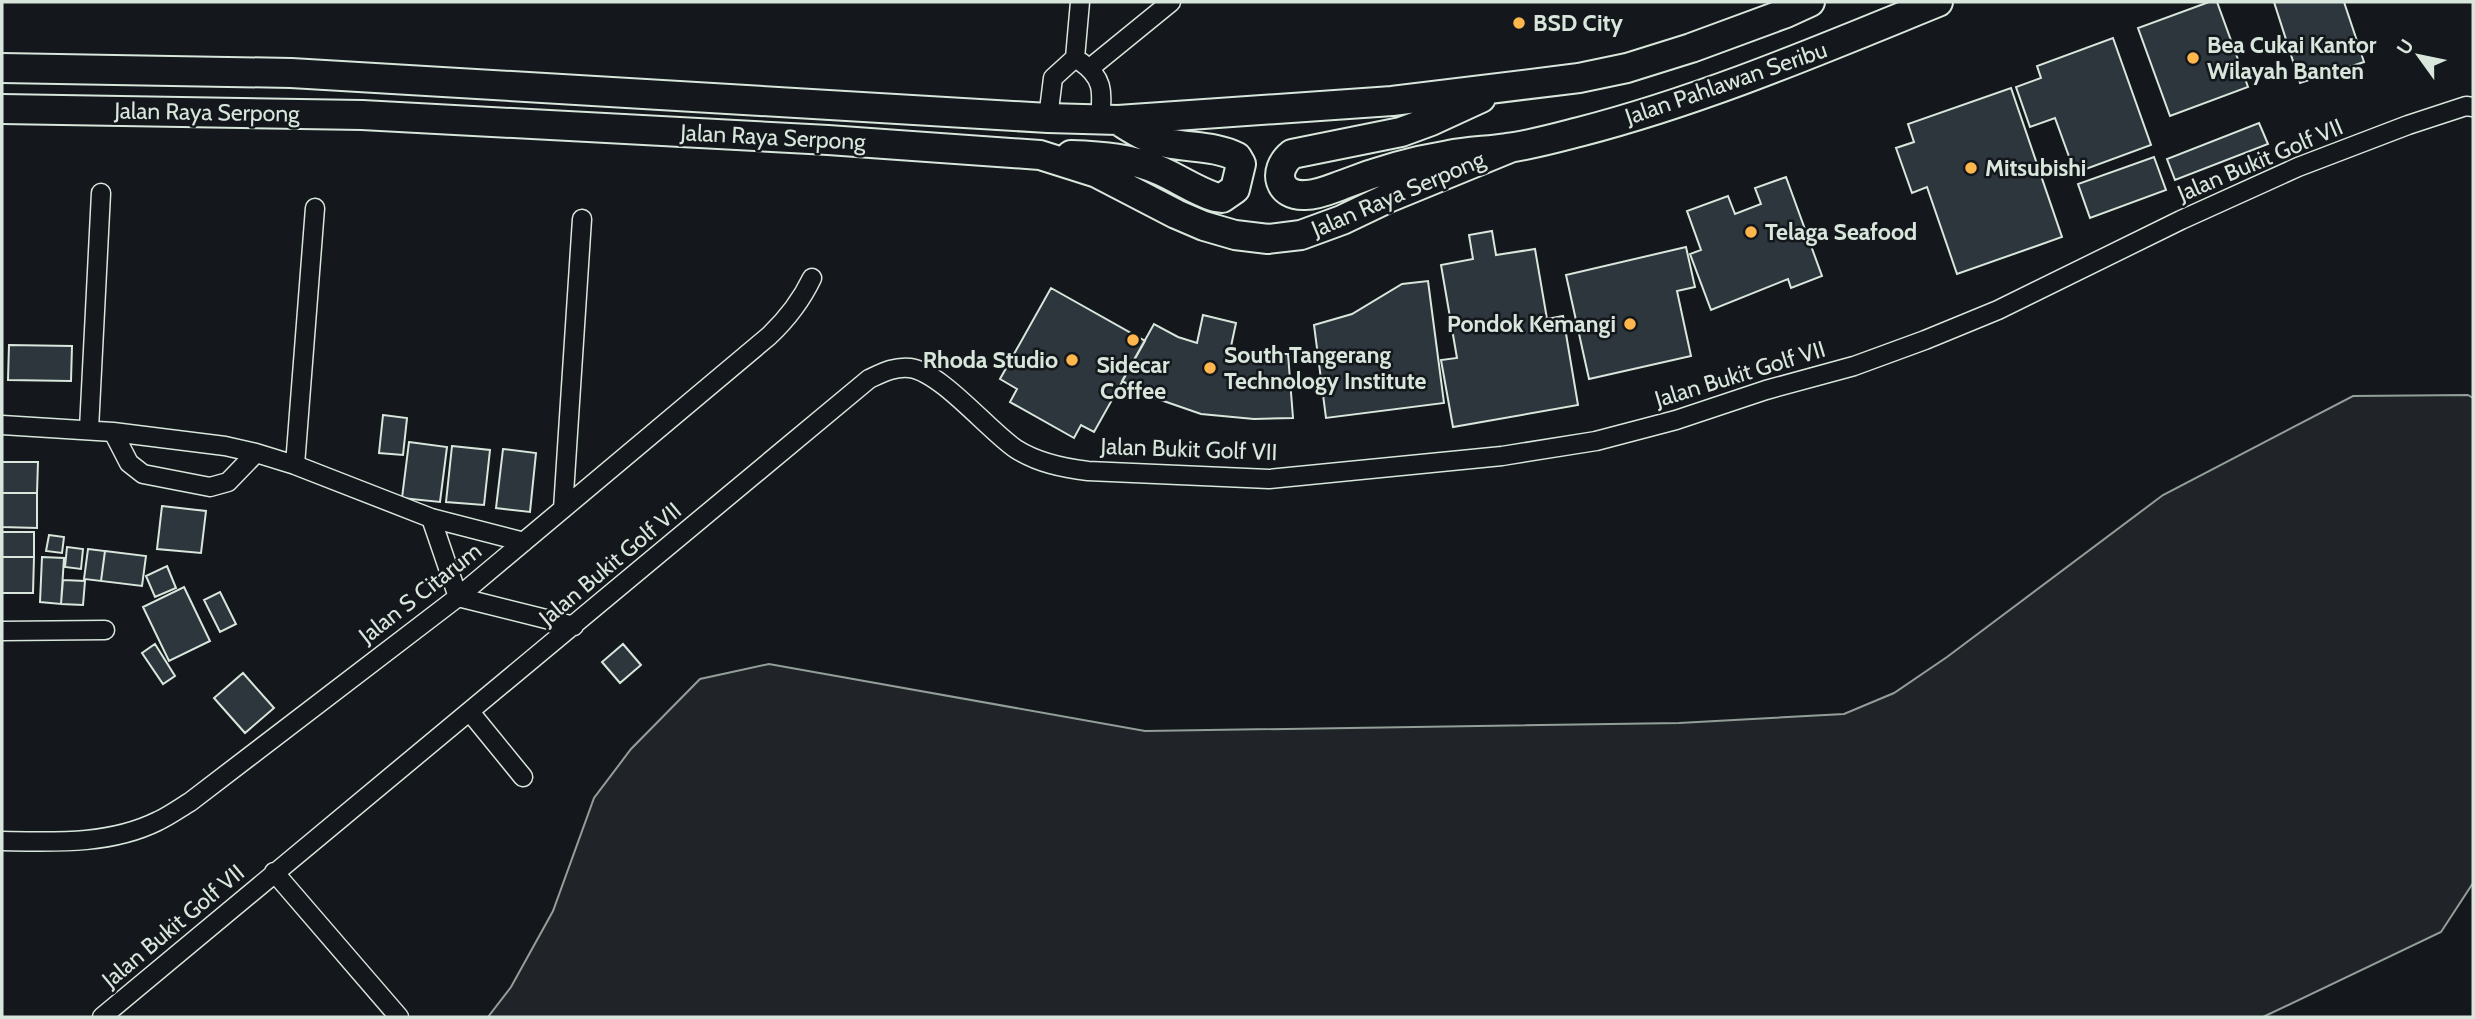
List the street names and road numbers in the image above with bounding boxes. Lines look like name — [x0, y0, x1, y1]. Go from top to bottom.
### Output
street label: Jalan Pahlawan Seribu — [1621, 35, 1831, 131]
street label: Jalan Raya Serpong — [113, 96, 300, 128]
street label: Jalan Bukit Golf VII — [2172, 113, 2347, 208]
street label: Jalan Raya Serpong — [679, 118, 867, 156]
street label: Jalan Raya Serpong — [1306, 145, 1489, 244]
street label: Jalan Bukit Golf VII — [1650, 335, 1829, 414]
street label: Jalan Bukit Golf VII — [1099, 432, 1278, 466]
street label: Jalan Bukit Golf VII — [532, 496, 687, 632]
street label: Jalan S Citarum — [352, 536, 487, 650]
street label: Jalan Bukit Golf VII — [95, 858, 250, 994]

